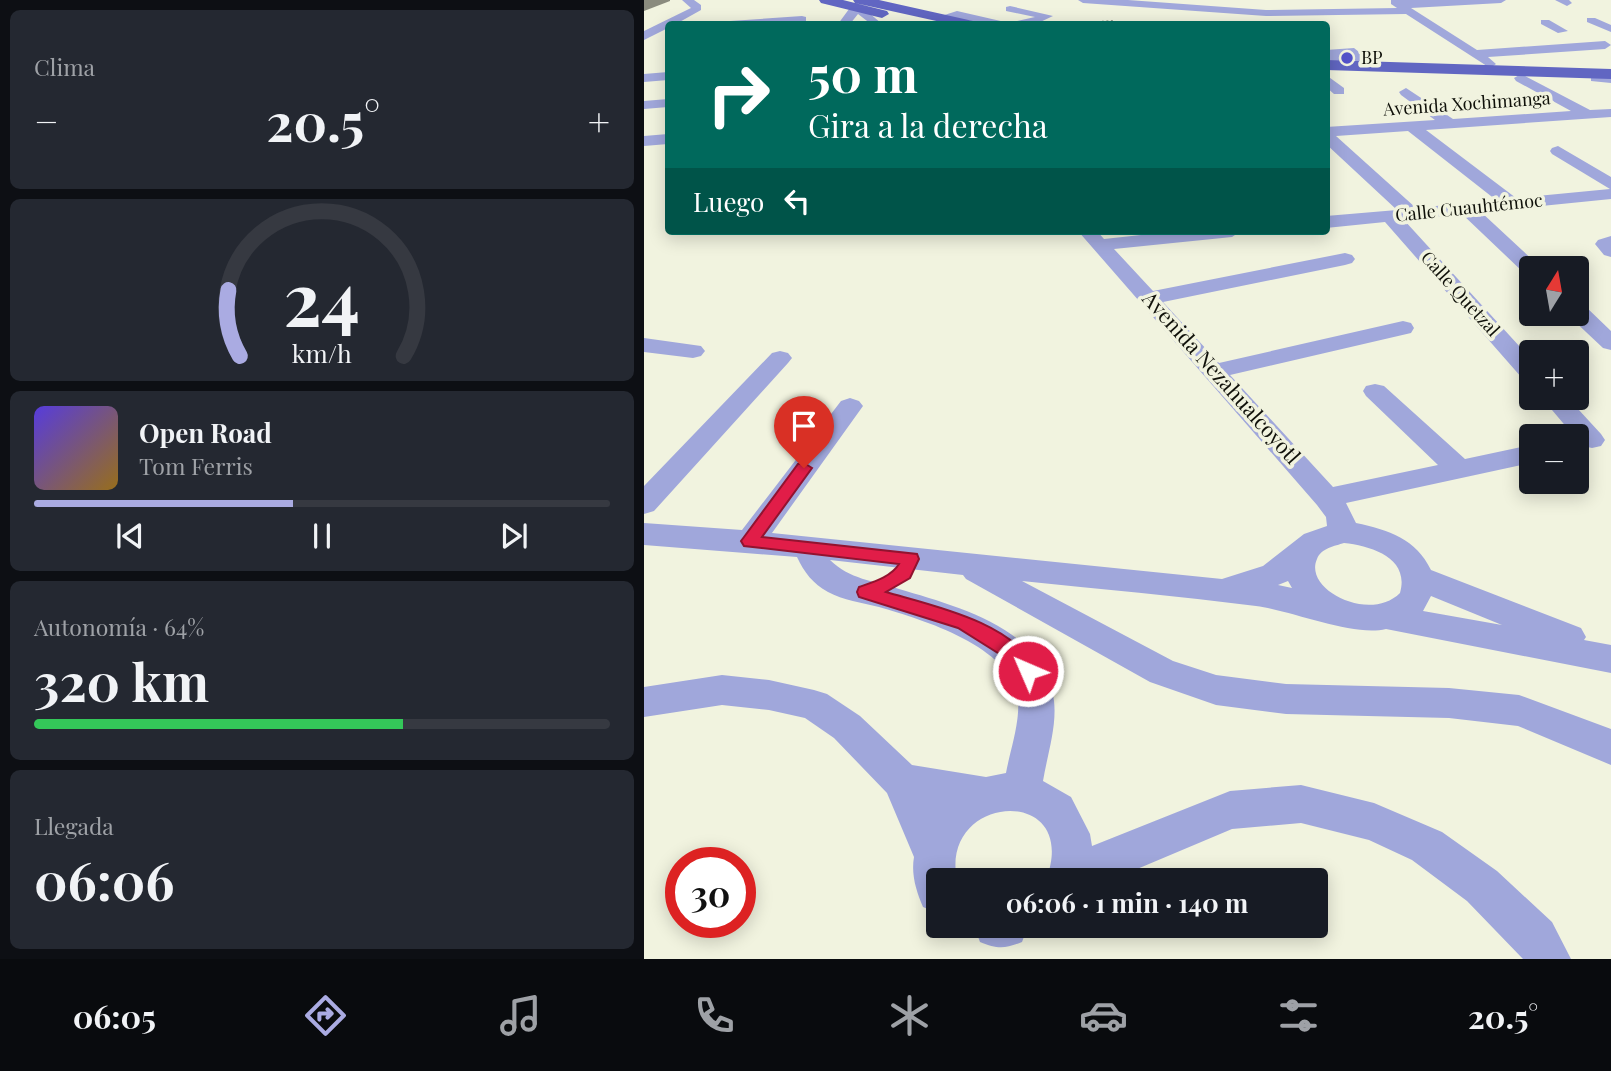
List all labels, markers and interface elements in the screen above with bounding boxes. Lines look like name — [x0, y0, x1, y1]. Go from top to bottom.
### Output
text: 50 m — [808, 40, 918, 105]
place label: BP — [1361, 45, 1383, 69]
icon: right — [693, 49, 784, 140]
marker: BP — [1339, 50, 1355, 66]
text: Clima — [34, 51, 95, 82]
street label: Avenida Xochimanga — [1381, 85, 1551, 121]
text: 20.5° — [266, 86, 380, 155]
text: − — [34, 95, 59, 146]
text: + — [588, 95, 610, 146]
text: Gira a la derecha — [808, 103, 1048, 146]
icon: left — [778, 182, 816, 220]
text: Luego — [693, 184, 764, 219]
street label: Calle Cuauhtémoc — [1394, 187, 1544, 227]
street label: Calle Quetzal — [1416, 246, 1505, 341]
text: 24 — [284, 248, 360, 345]
north arrow — [1519, 256, 1589, 326]
map controls — [1519, 256, 1589, 494]
street label: Avenida Nezahualcoyotl — [1137, 284, 1308, 469]
text: km/h — [292, 336, 352, 369]
button: + — [1519, 340, 1589, 410]
pin — [774, 396, 834, 468]
icon: arrive — [785, 407, 823, 445]
text: Open Road — [139, 415, 272, 450]
button: − — [1519, 424, 1589, 494]
text: Tom Ferris — [139, 450, 253, 481]
icon: previous — [111, 517, 149, 555]
icon: pause — [303, 517, 341, 555]
icon: next — [495, 517, 533, 555]
text: Autonomía · 64% — [34, 611, 204, 642]
position arrow — [991, 634, 1065, 708]
text: 320 km — [34, 646, 209, 715]
text: Llegada — [34, 810, 114, 841]
text: 06:06 — [34, 845, 175, 914]
speed limit sign: 30 — [665, 847, 756, 938]
text: 06:06 · 1 min · 140 m — [1006, 885, 1248, 920]
icon: directions — [301, 991, 350, 1040]
icon: music — [496, 991, 545, 1040]
icon: phone — [690, 991, 739, 1040]
icon: climate — [885, 991, 934, 1040]
icon: car — [1079, 991, 1128, 1040]
icon: filters — [1274, 991, 1323, 1040]
text: 06:05 — [73, 994, 156, 1037]
text: 20.5° — [1468, 994, 1538, 1037]

